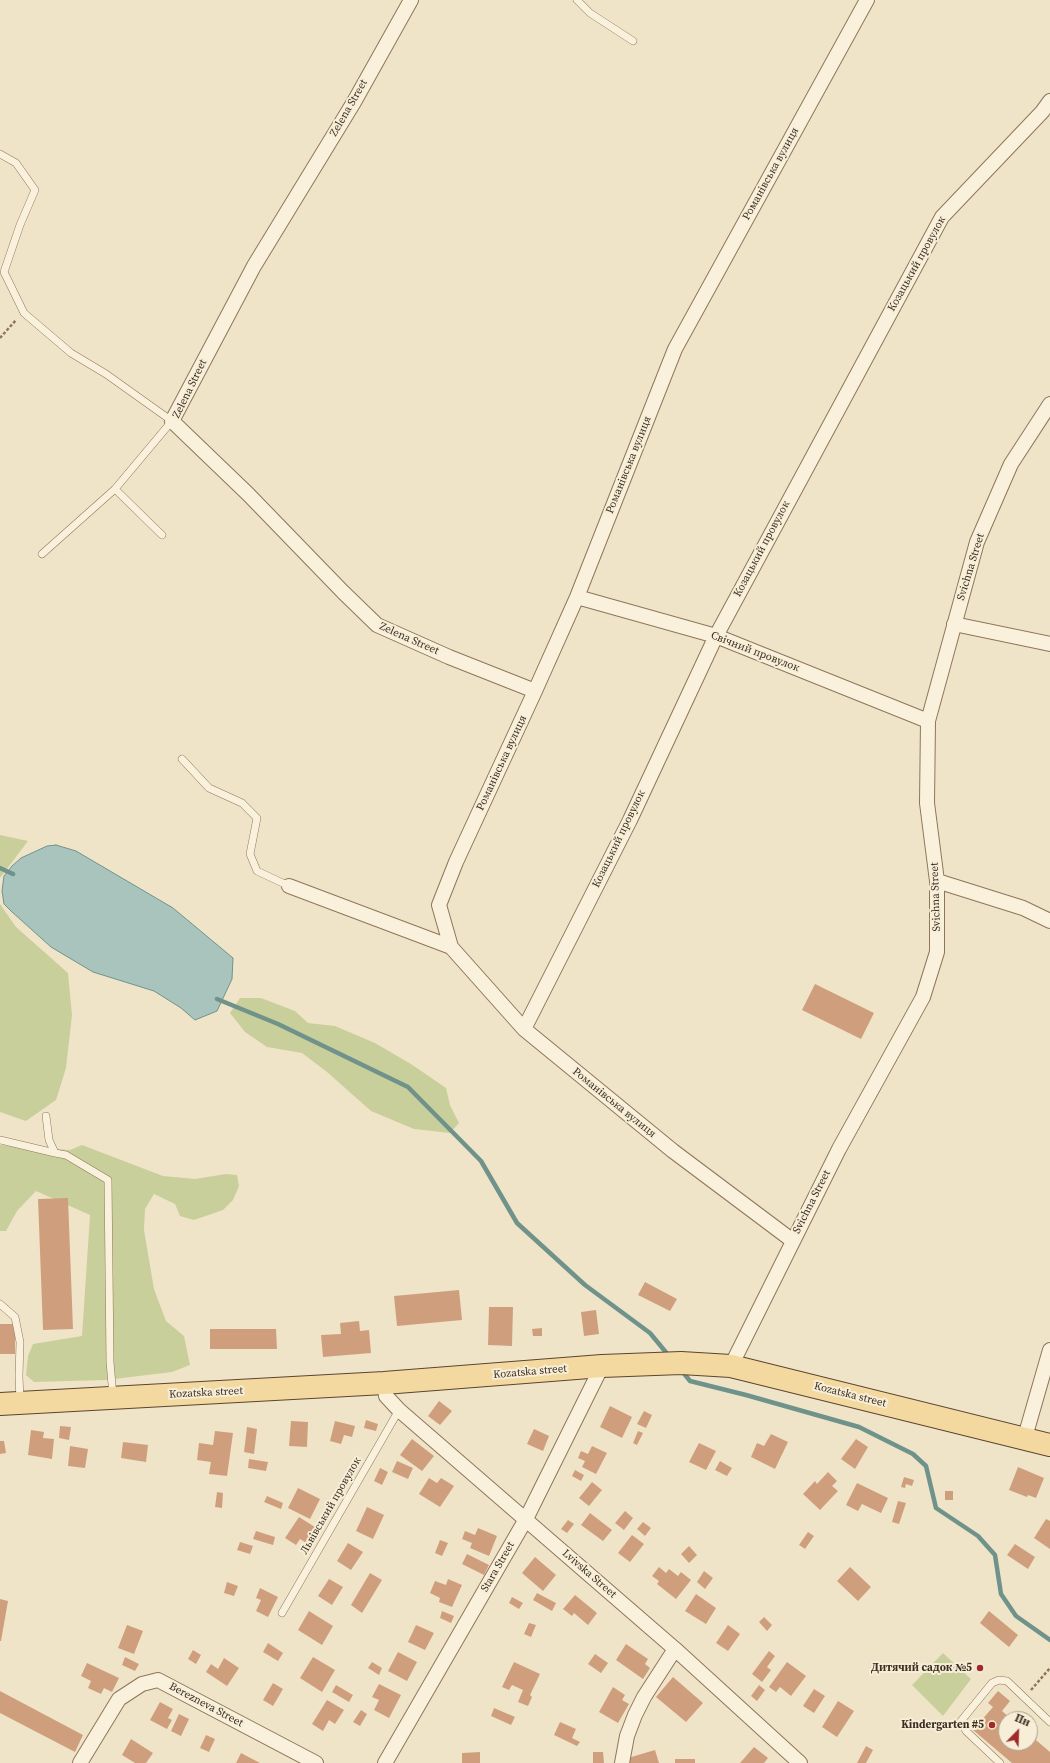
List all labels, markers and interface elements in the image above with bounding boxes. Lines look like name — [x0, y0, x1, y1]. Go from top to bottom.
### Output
street label: Zelena Street — [327, 77, 371, 139]
street label: Романівська вулиця — [740, 125, 802, 223]
street label: Козацький провулок — [885, 214, 949, 314]
street label: Zelena Street — [170, 357, 210, 421]
street label: Романівська вулиця — [603, 414, 655, 516]
street label: Козацький провулок — [731, 499, 793, 599]
street label: Svichna Street — [955, 532, 987, 602]
street label: Zelena Street — [377, 620, 441, 658]
street label: Свічний провулок — [709, 629, 801, 675]
street label: Романівська вулиця — [474, 713, 530, 813]
street label: Козацький провулок — [590, 788, 648, 890]
street label: Svichna Street — [928, 862, 944, 932]
street label: Романівська вулиця — [569, 1065, 659, 1141]
street label: Svichna Street — [790, 1168, 834, 1236]
street label: Kozatska street — [493, 1362, 567, 1382]
street label: Kozatska street — [813, 1380, 887, 1410]
street label: Kozatska street — [169, 1384, 243, 1402]
street label: Львівський провулок — [298, 1455, 364, 1557]
street label: Stara Street — [478, 1540, 518, 1594]
street label: Lvivska Street — [559, 1547, 619, 1601]
place label: Дитячий садок №5 — [871, 1661, 972, 1675]
marker: Дитячий садок №5 — [975, 1663, 985, 1673]
street label: Berezneva Street — [167, 1680, 245, 1730]
north arrow — [998, 1711, 1038, 1751]
text: Пн — [1012, 1711, 1033, 1730]
place label: Kindergarten #5 — [901, 1718, 984, 1732]
marker: Kindergarten #5 — [987, 1720, 997, 1730]

